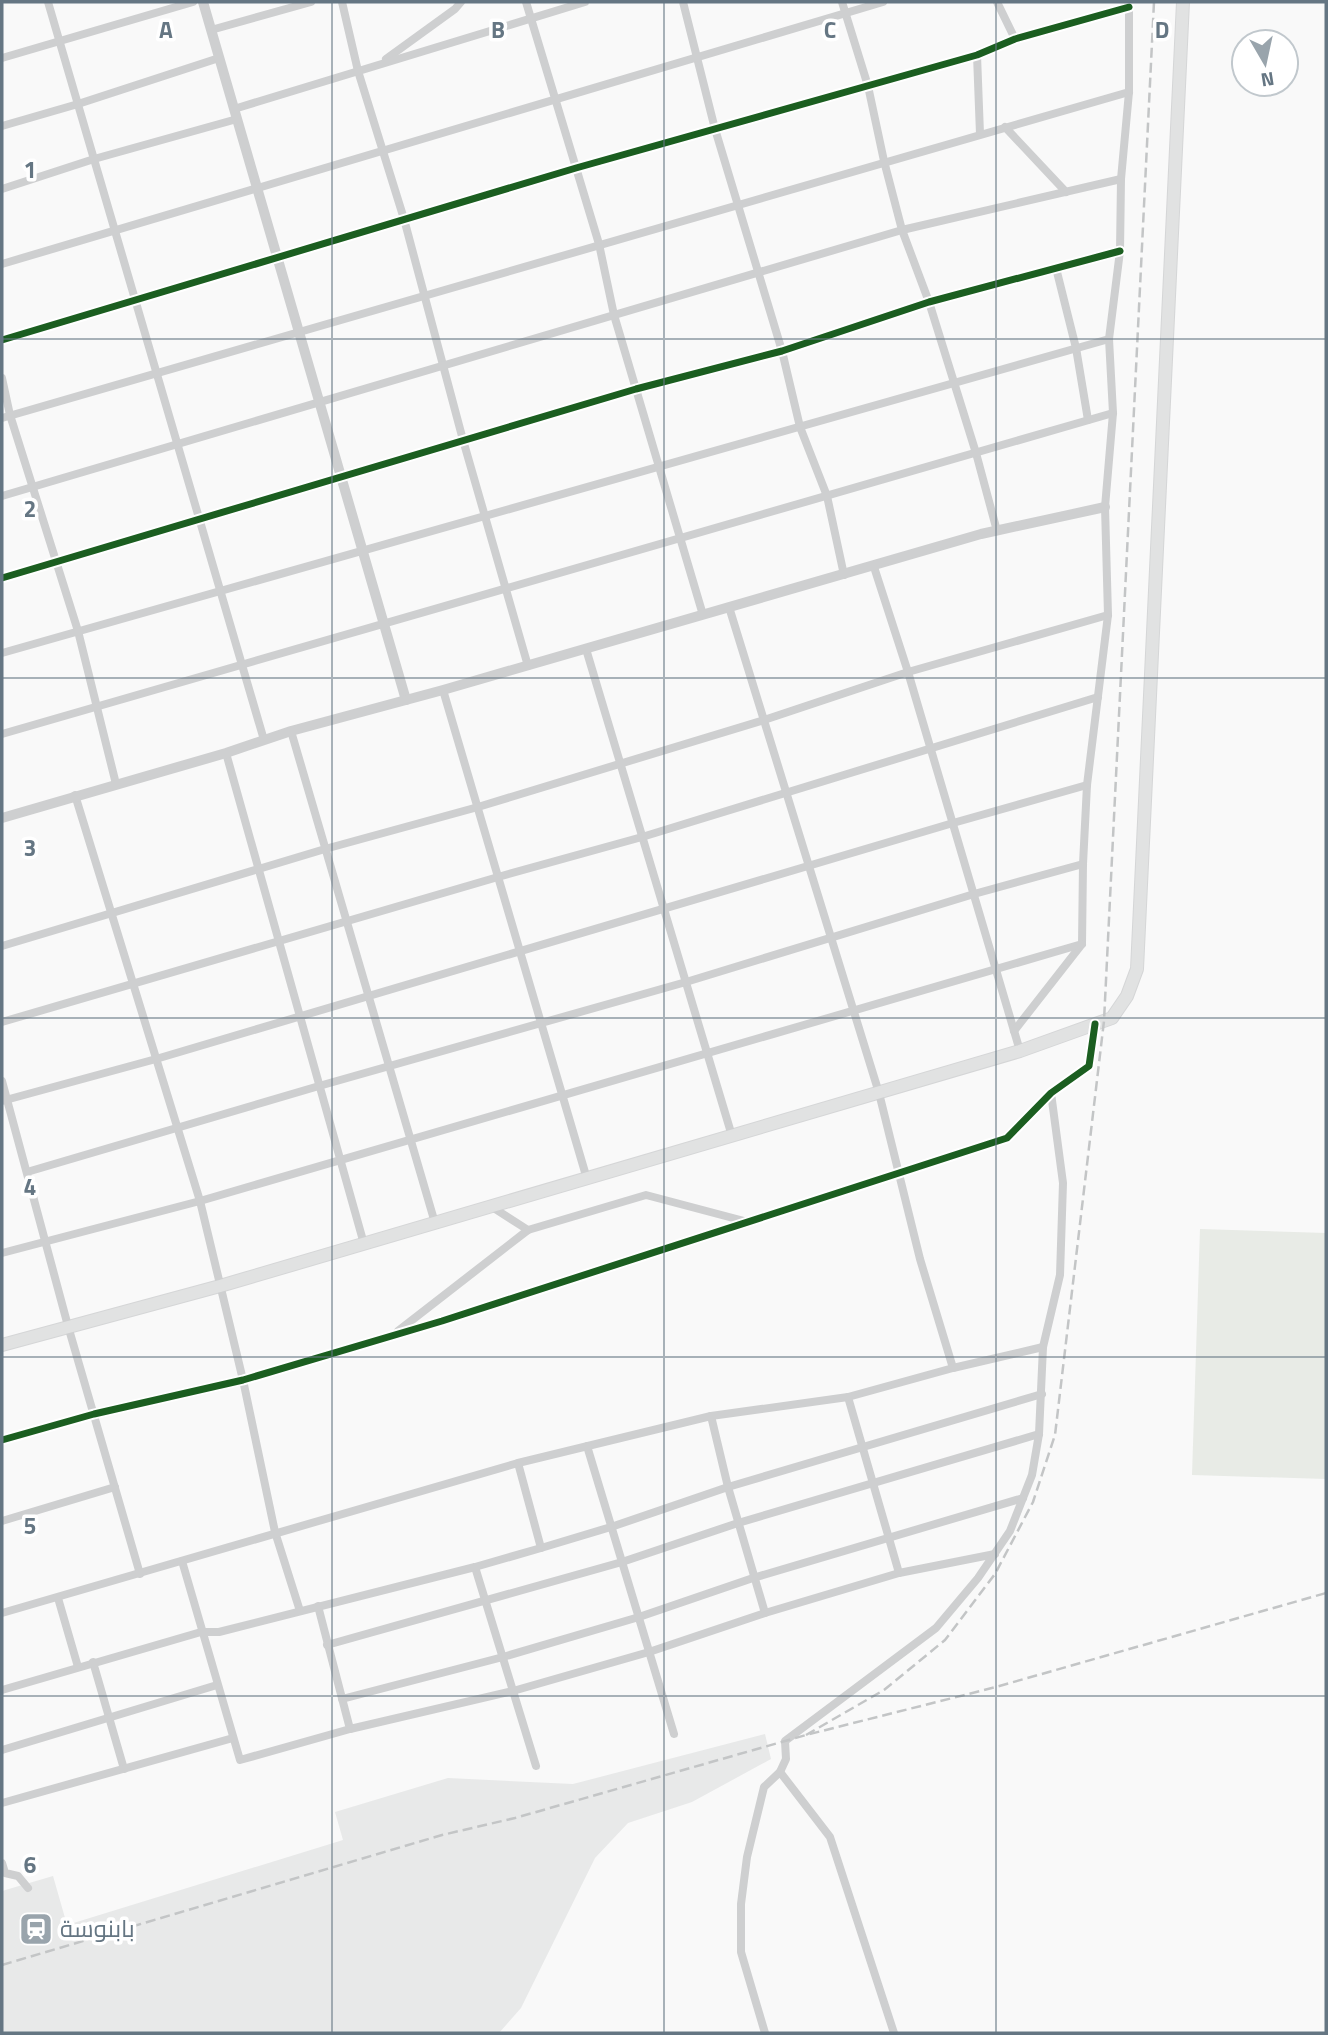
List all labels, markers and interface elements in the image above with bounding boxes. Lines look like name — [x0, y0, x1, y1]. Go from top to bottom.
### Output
text: A — [159, 12, 173, 47]
text: B — [491, 12, 505, 47]
text: C — [824, 12, 836, 47]
text: D — [1155, 12, 1169, 47]
north arrow — [1230, 28, 1300, 98]
text: N — [1259, 65, 1277, 96]
text: 1 — [24, 152, 36, 187]
text: 2 — [24, 491, 36, 526]
text: 3 — [24, 830, 36, 865]
text: 4 — [24, 1169, 36, 1204]
text: 5 — [24, 1508, 36, 1543]
text: 6 — [24, 1847, 37, 1882]
station icon: بابنوسة — [17, 1910, 55, 1948]
place label: بابنوسة — [60, 1910, 135, 1946]

